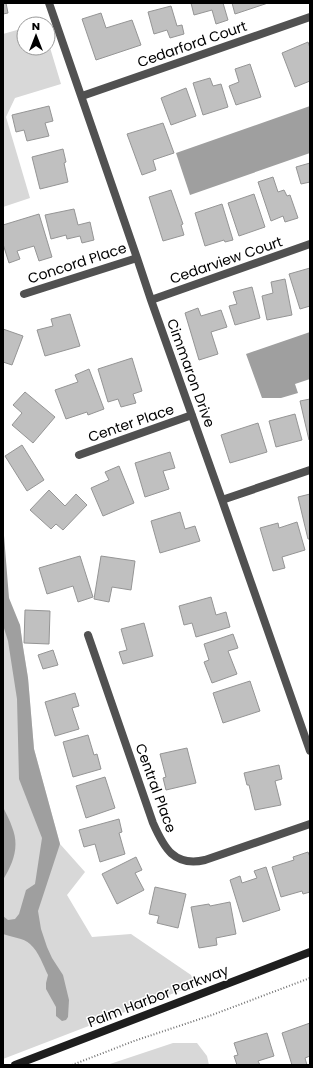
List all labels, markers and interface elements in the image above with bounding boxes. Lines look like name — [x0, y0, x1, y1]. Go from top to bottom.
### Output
north arrow — [16, 16, 56, 56]
street label: Cedarford Court — [135, 16, 249, 72]
text: N — [32, 18, 40, 34]
street label: Cedarview Court — [167, 231, 285, 289]
street label: Concord Place — [25, 238, 129, 288]
street label: Cimmaron Drive — [162, 316, 220, 431]
street label: Center Place — [85, 399, 177, 447]
street label: Central Place — [131, 741, 182, 836]
street label: Palm Harbor Parkway — [85, 960, 232, 1032]

